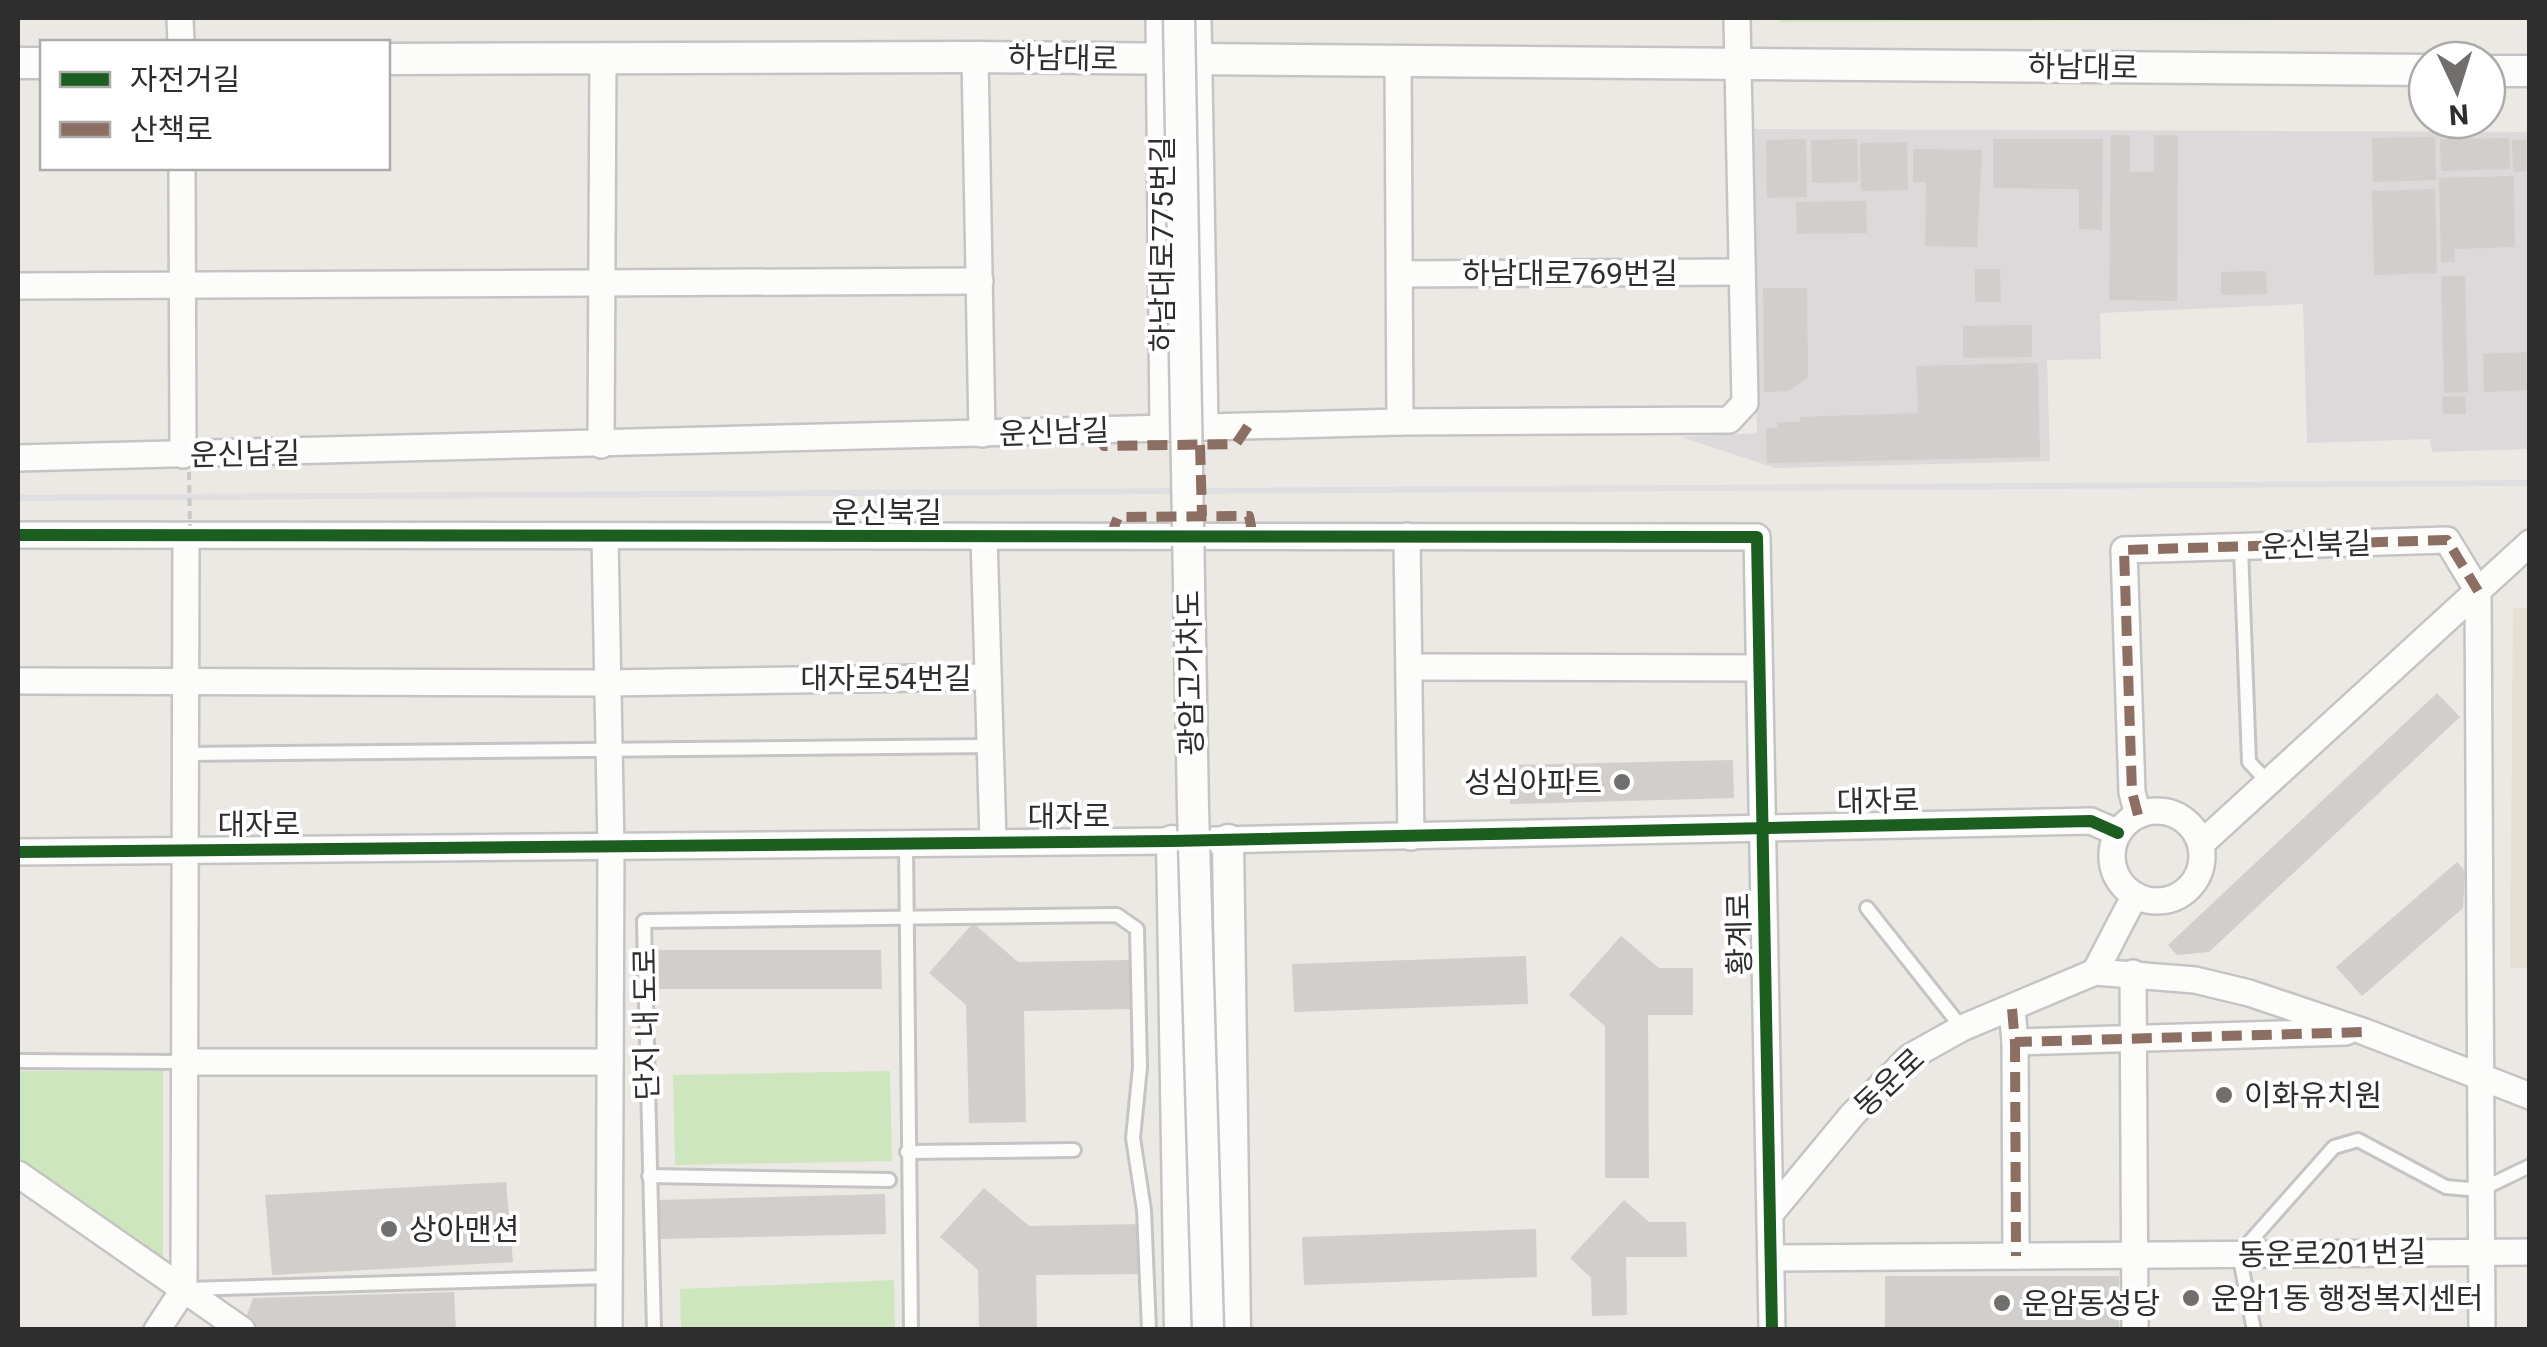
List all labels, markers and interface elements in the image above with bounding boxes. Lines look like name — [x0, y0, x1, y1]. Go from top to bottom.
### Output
legend — [40, 40, 390, 170]
street label: 하남대로 — [1007, 40, 1119, 76]
north arrow — [2407, 40, 2507, 140]
street label: 하남대로 — [2027, 49, 2139, 85]
text: 자전거길 — [130, 62, 240, 97]
text: N — [2448, 97, 2470, 132]
text: 산책로 — [130, 112, 213, 147]
street label: 하남대로775번길 — [1145, 136, 1180, 352]
street label: 하남대로769번길 — [1462, 256, 1678, 291]
street label: 운신남길 — [998, 413, 1110, 451]
street label: 운신남길 — [189, 436, 301, 472]
street label: 운신북길 — [832, 495, 942, 530]
street label: 운신북길 — [2260, 526, 2372, 564]
street label: 광암고가차도 — [1171, 590, 1209, 756]
street label: 대자로54번길 — [800, 661, 972, 696]
place label: 성심아파트 — [1464, 765, 1602, 800]
marker: 성심아파트 — [1611, 771, 1633, 793]
street label: 대자로 — [1836, 783, 1920, 819]
street label: 대자로 — [1028, 799, 1110, 834]
street label: 대자로 — [218, 807, 300, 842]
street label: 황계로 — [1721, 892, 1757, 976]
street label: 단지 내 도로 — [627, 947, 665, 1101]
street label: 동운로 — [1847, 1041, 1931, 1123]
place label: 이화유치원 — [2244, 1078, 2382, 1113]
marker: 이화유치원 — [2213, 1084, 2235, 1106]
place label: 상아맨션 — [409, 1212, 519, 1247]
marker: 상아맨션 — [378, 1218, 400, 1240]
street label: 동운로201번길 — [2237, 1234, 2427, 1272]
place label: 운암1동 행정복지센터 — [2211, 1281, 2484, 1316]
place label: 운암동성당 — [2022, 1286, 2160, 1321]
marker: 운암1동 행정복지센터 — [2180, 1287, 2202, 1309]
marker: 운암동성당 — [1991, 1292, 2013, 1314]

